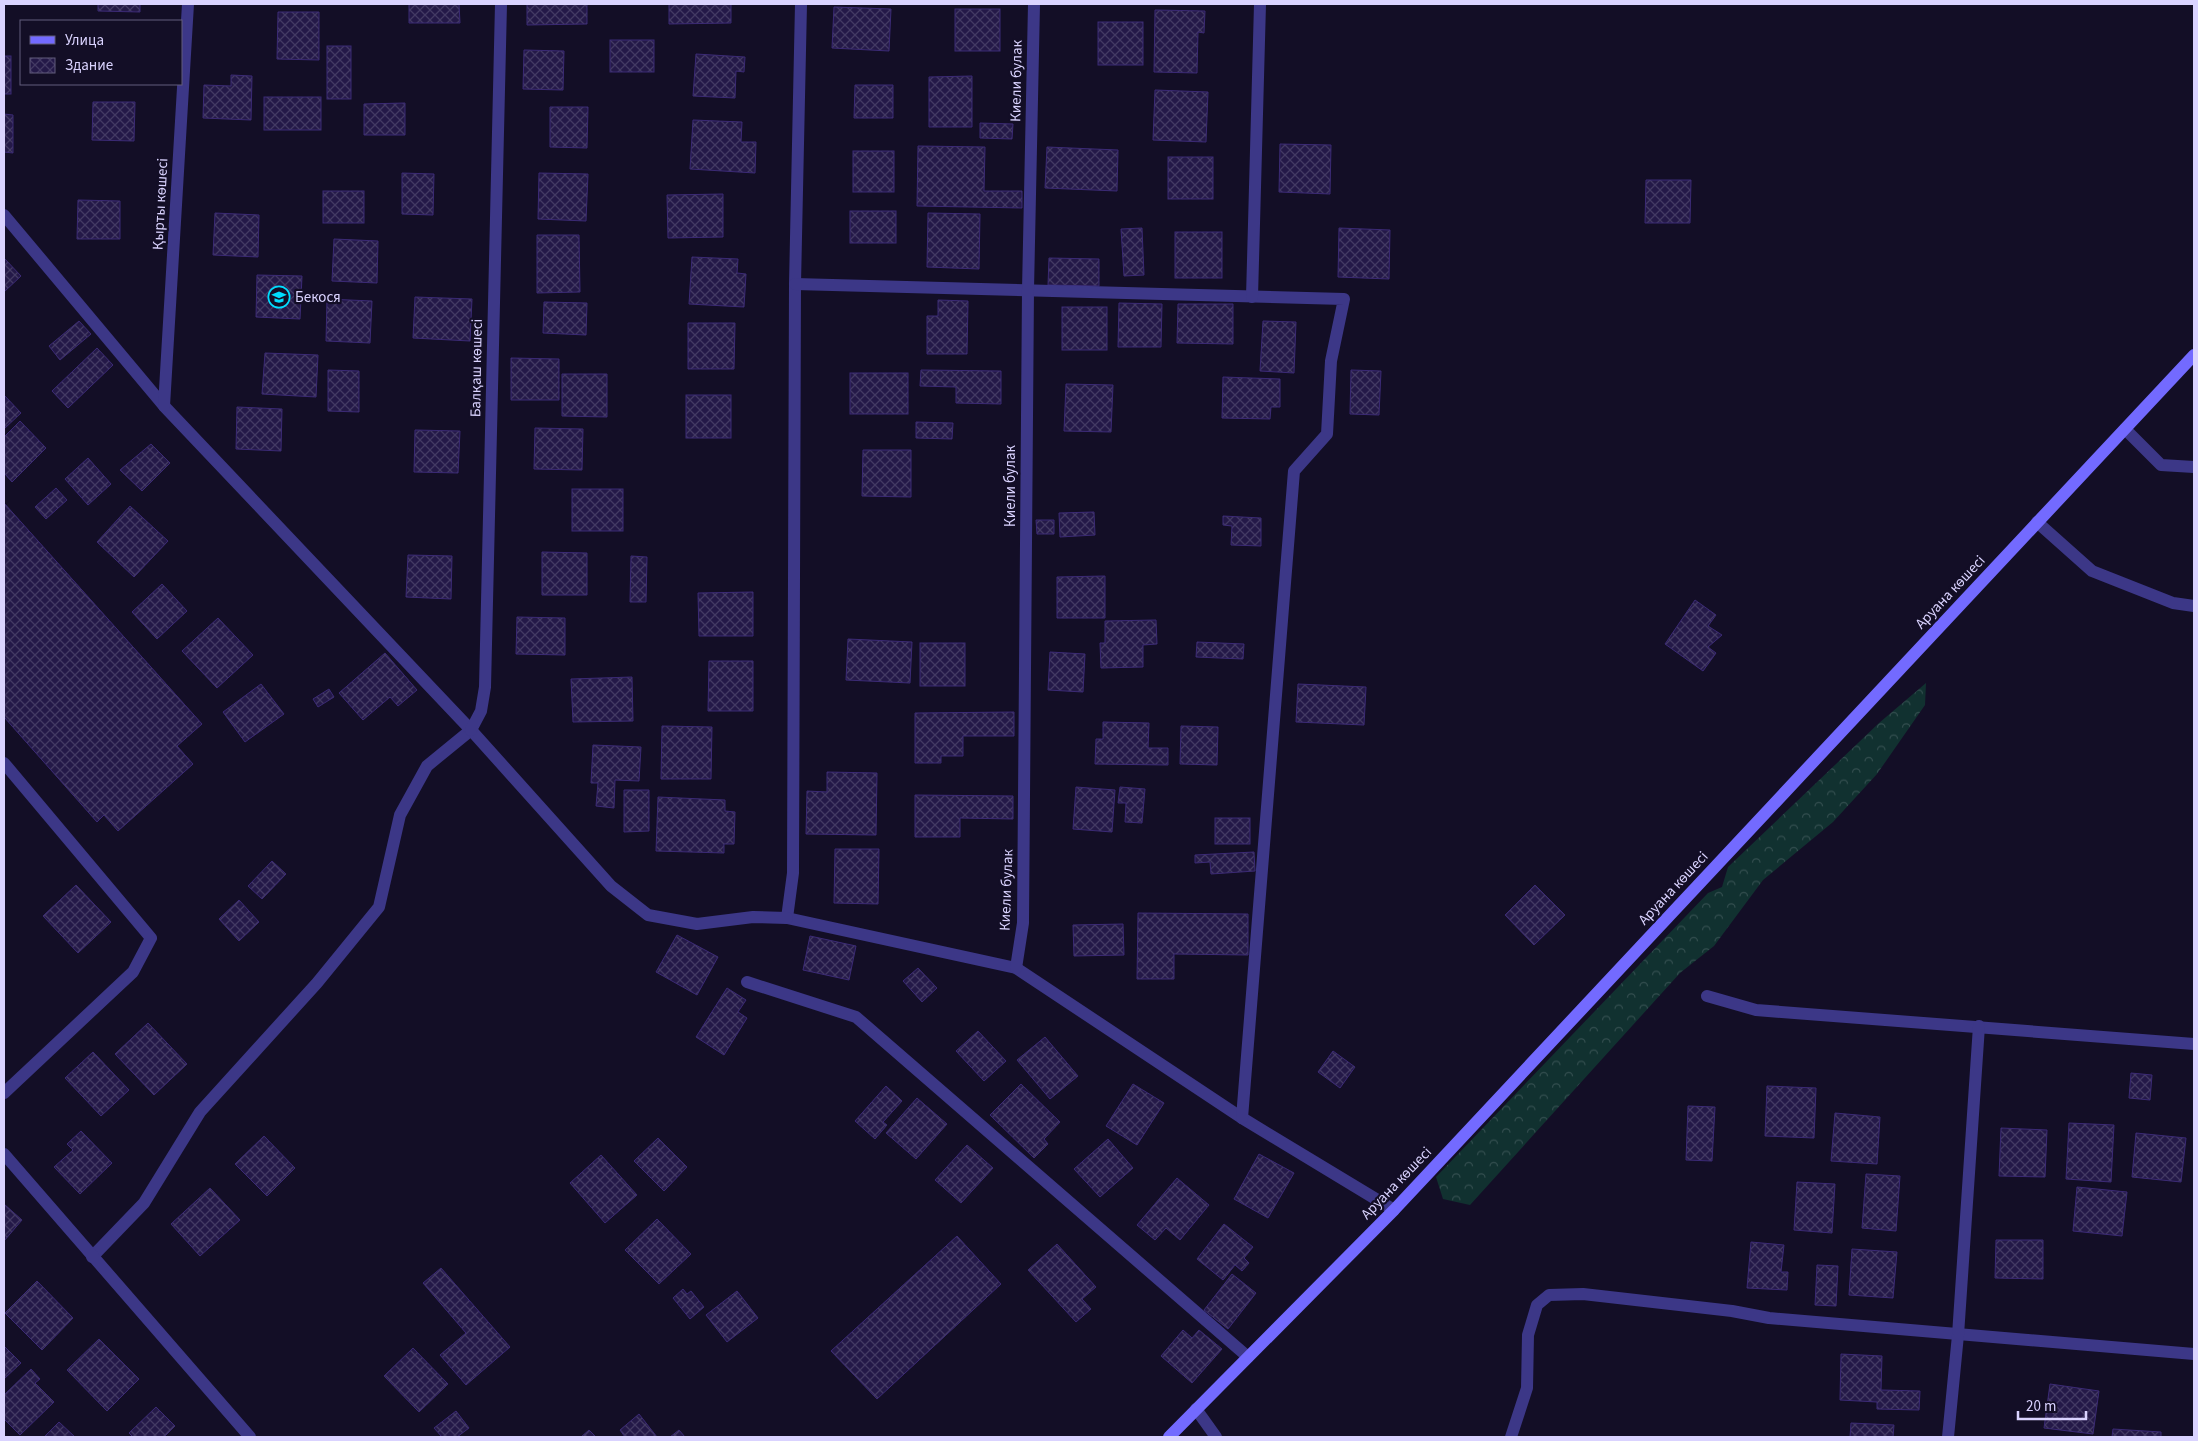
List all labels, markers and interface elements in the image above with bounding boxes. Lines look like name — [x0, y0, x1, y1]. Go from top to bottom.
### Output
legend — [20, 20, 182, 85]
text: Улица — [65, 30, 104, 51]
street label: Киели булак — [1005, 39, 1028, 122]
text: Здание — [65, 55, 113, 76]
street label: Қырты көшесі — [148, 157, 173, 251]
school or university icon: Бекося — [267, 285, 291, 309]
place label: Бекося — [295, 287, 341, 308]
street label: Балқаш көшесі — [465, 319, 488, 417]
street label: Киели булак — [1000, 444, 1021, 527]
street label: Аруана көшесі — [1911, 551, 1990, 634]
street label: Аруана көшесі — [1634, 847, 1713, 930]
street label: Киели булак — [995, 848, 1018, 931]
street label: Аруана көшесі — [1356, 1142, 1437, 1225]
scale bar — [2018, 1388, 2086, 1420]
text: 20 m — [2026, 1396, 2056, 1417]

